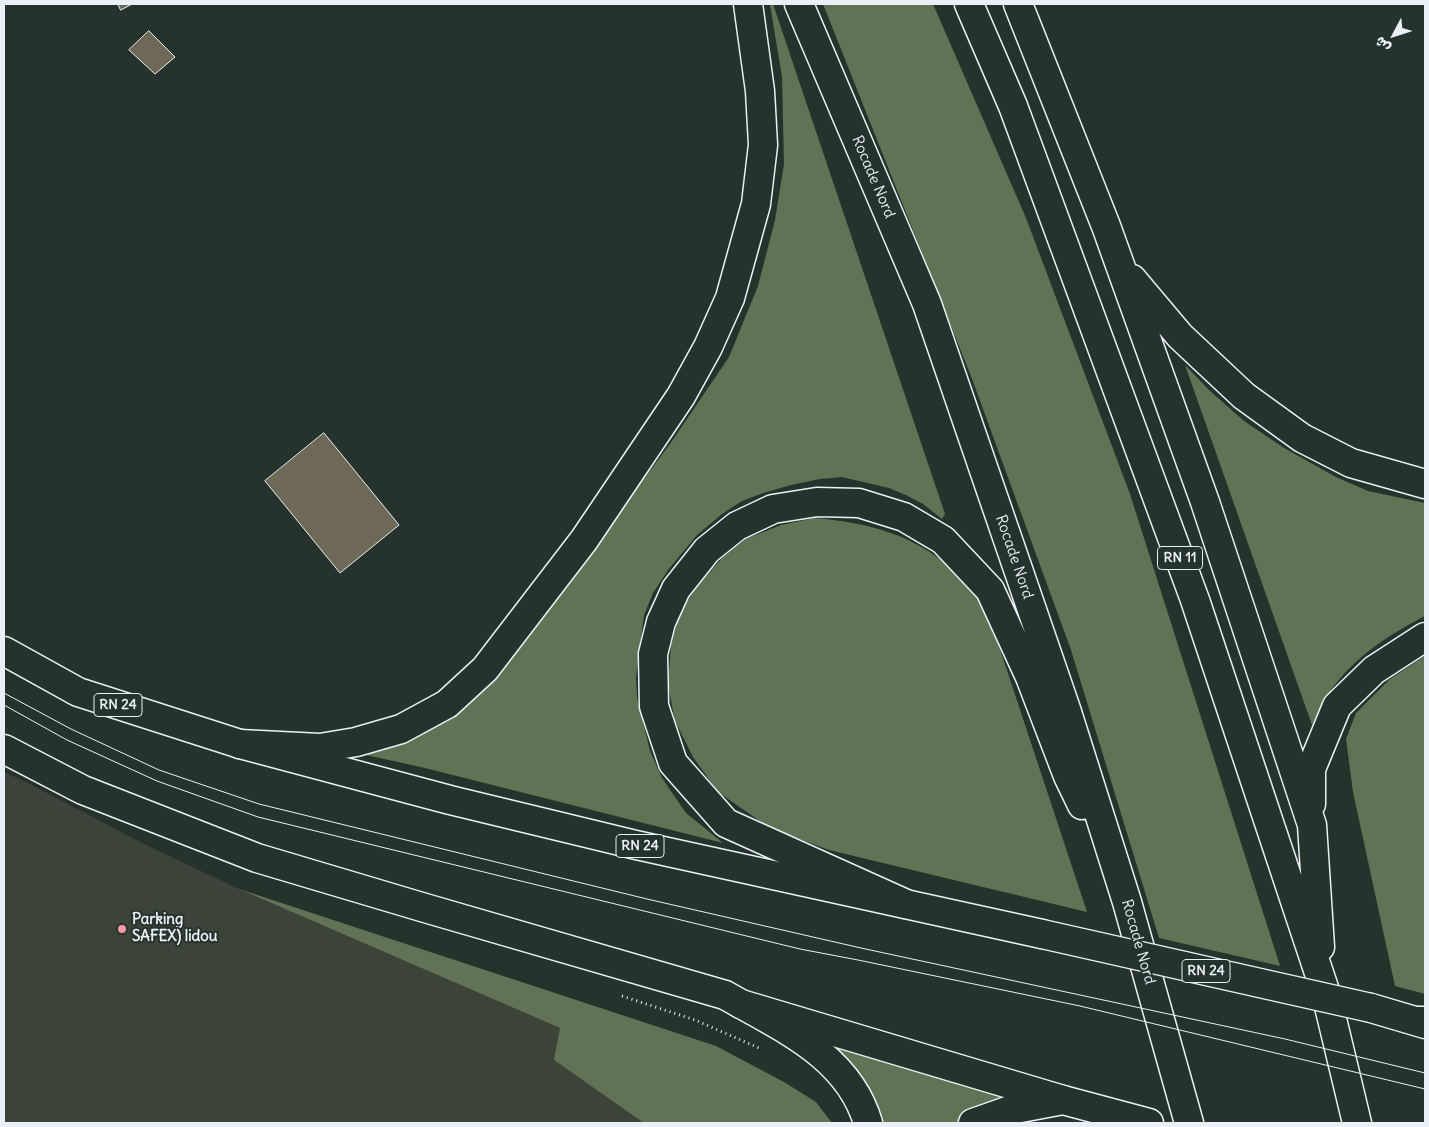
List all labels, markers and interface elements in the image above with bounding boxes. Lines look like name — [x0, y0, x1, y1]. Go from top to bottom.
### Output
north arrow — [1369, 10, 1419, 60]
text: ش — [1371, 33, 1394, 56]
street label: Rocade Nord — [848, 133, 898, 221]
street label: Rocade Nord — [991, 513, 1037, 601]
road number: RN 11 — [1158, 546, 1202, 570]
road number: RN 24 — [94, 694, 142, 716]
road number: RN 24 — [616, 834, 664, 858]
street label: Rocade Nord — [1117, 897, 1159, 987]
place label: Parking SAFEX) lidou — [132, 911, 217, 946]
marker: Parking SAFEX) lidou — [116, 923, 128, 935]
road number: RN 24 — [1182, 959, 1230, 982]

